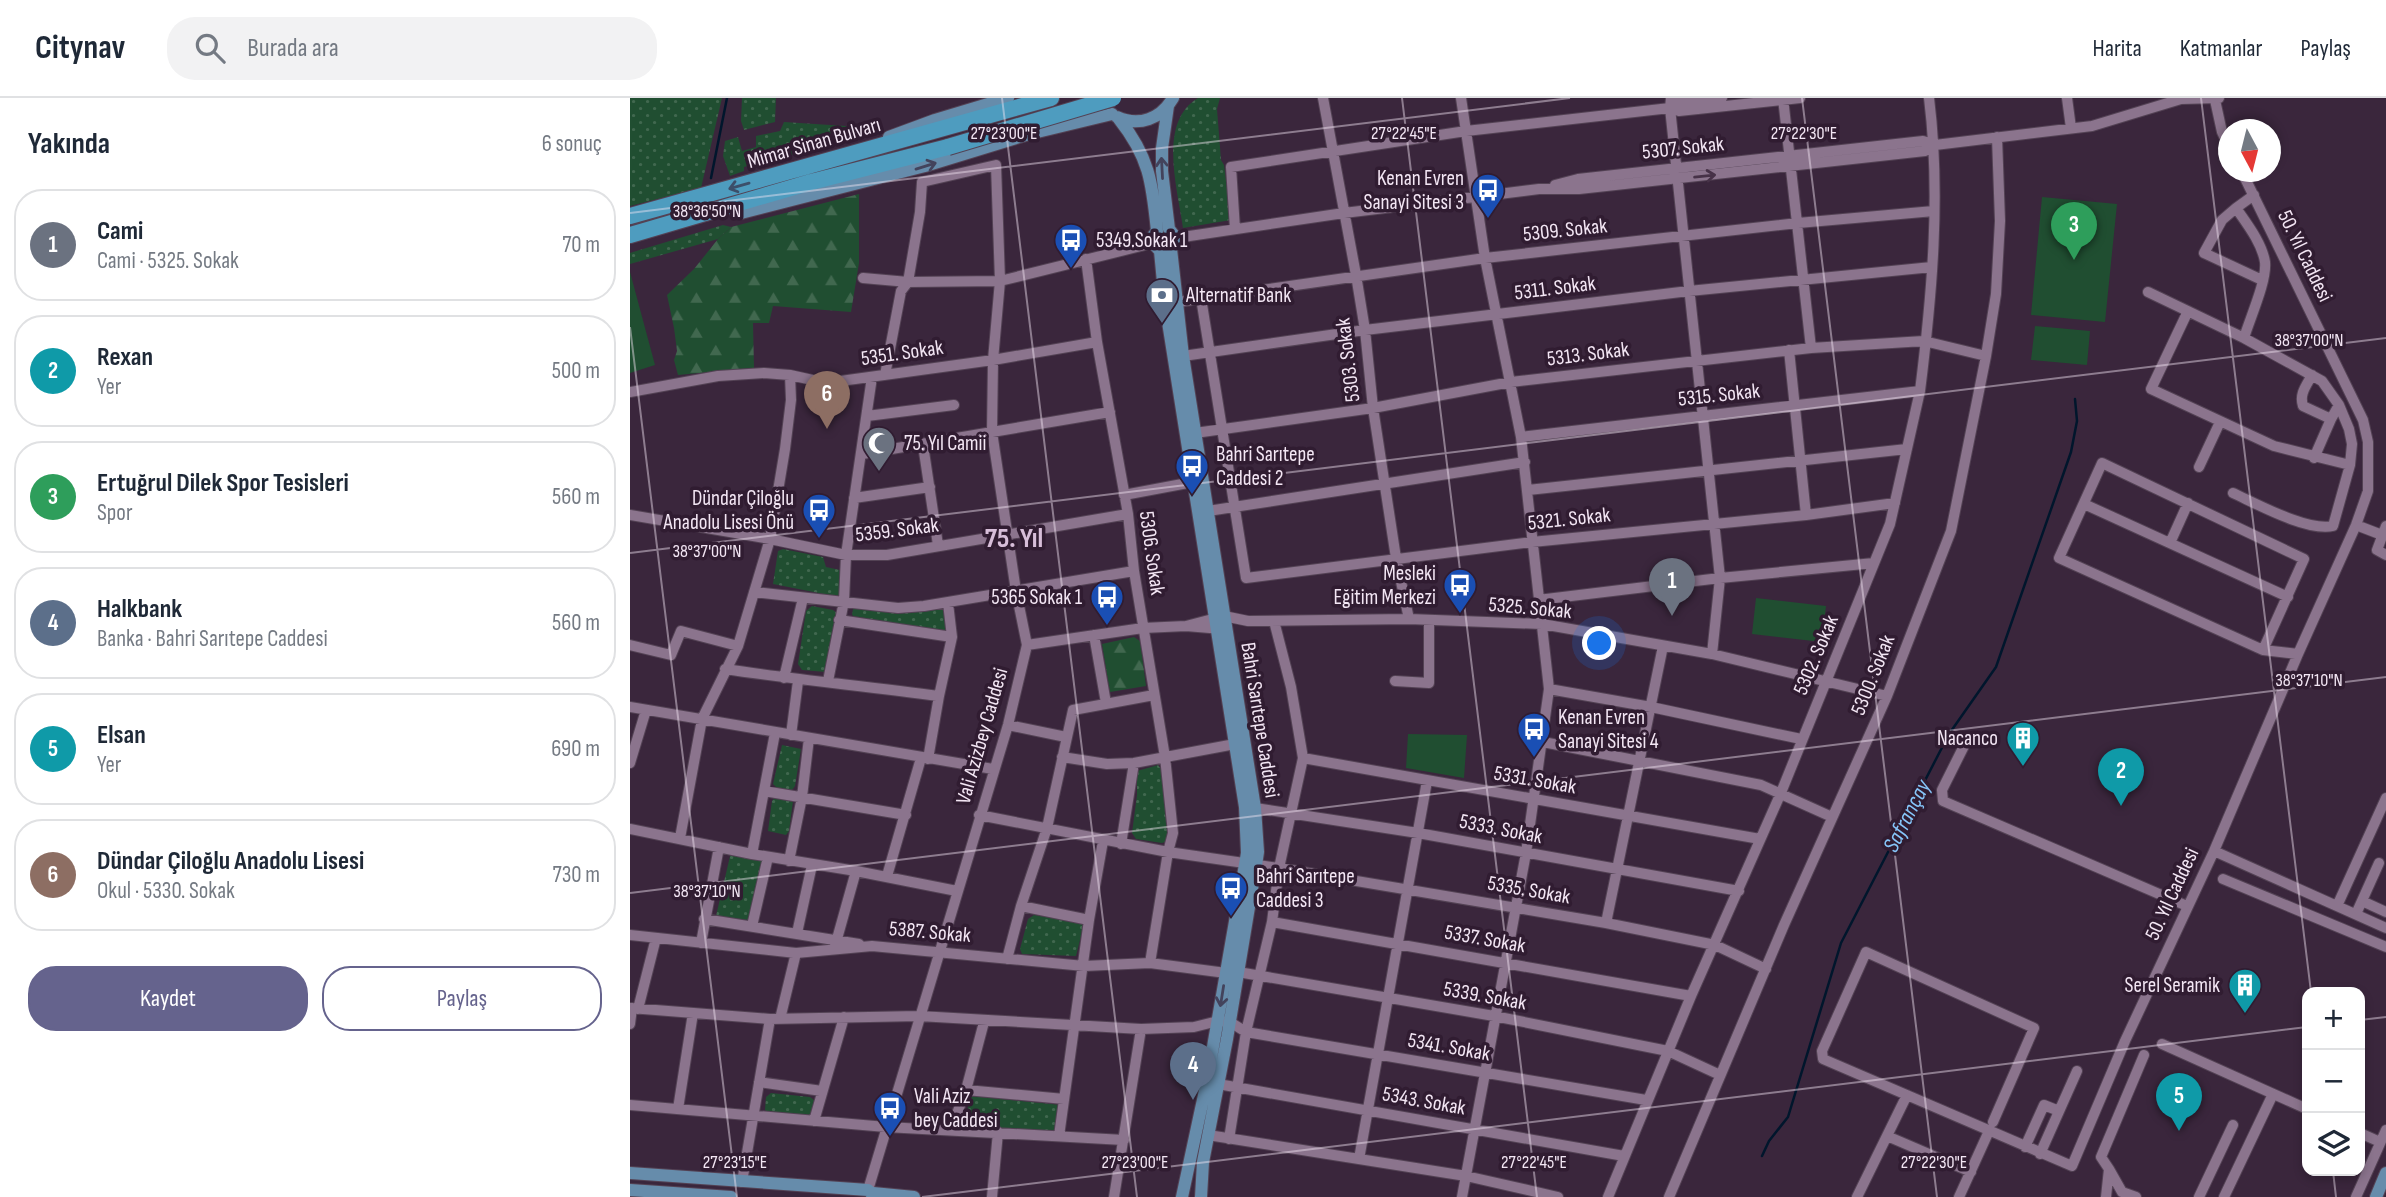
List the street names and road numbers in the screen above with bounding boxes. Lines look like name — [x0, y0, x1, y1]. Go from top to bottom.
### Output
street label: Mimar Sinan Bulvarı — [744, 112, 884, 174]
street label: 5307. Sokak — [1641, 131, 1725, 165]
street label: 50. Yıl Caddesi — [2272, 206, 2338, 306]
street label: 5309. Sokak — [1522, 213, 1608, 247]
street label: 5311. Sokak — [1513, 271, 1597, 305]
street label: 5303. Sokak — [1330, 317, 1366, 403]
street label: 5351. Sokak — [859, 335, 945, 371]
street label: 5313. Sokak — [1546, 337, 1630, 371]
street label: 5315. Sokak — [1677, 378, 1761, 412]
street label: 5321. Sokak — [1526, 502, 1612, 536]
street label: 5306. Sokak — [1134, 509, 1170, 597]
street label: 5359. Sokak — [854, 512, 940, 548]
street label: 5325. Sokak — [1487, 592, 1573, 624]
street label: 5302. Sokak — [1788, 611, 1844, 699]
street label: 5300. Sokak — [1846, 631, 1900, 719]
street label: Bahri Sarıtepe Caddesi — [1235, 640, 1285, 800]
street label: Vali Azizbey Caddesi — [951, 665, 1013, 807]
street label: 5331. Sokak — [1492, 760, 1578, 800]
street label: 5333. Sokak — [1457, 809, 1545, 849]
street label: 50. Yıl Caddesi — [2140, 844, 2204, 944]
street label: 5335. Sokak — [1486, 870, 1572, 910]
street label: 5387. Sokak — [888, 916, 972, 948]
street label: 5337. Sokak — [1443, 920, 1527, 958]
street label: 5339. Sokak — [1441, 976, 1529, 1016]
street label: 5341. Sokak — [1406, 1027, 1492, 1067]
street label: 5343. Sokak — [1380, 1081, 1468, 1121]

